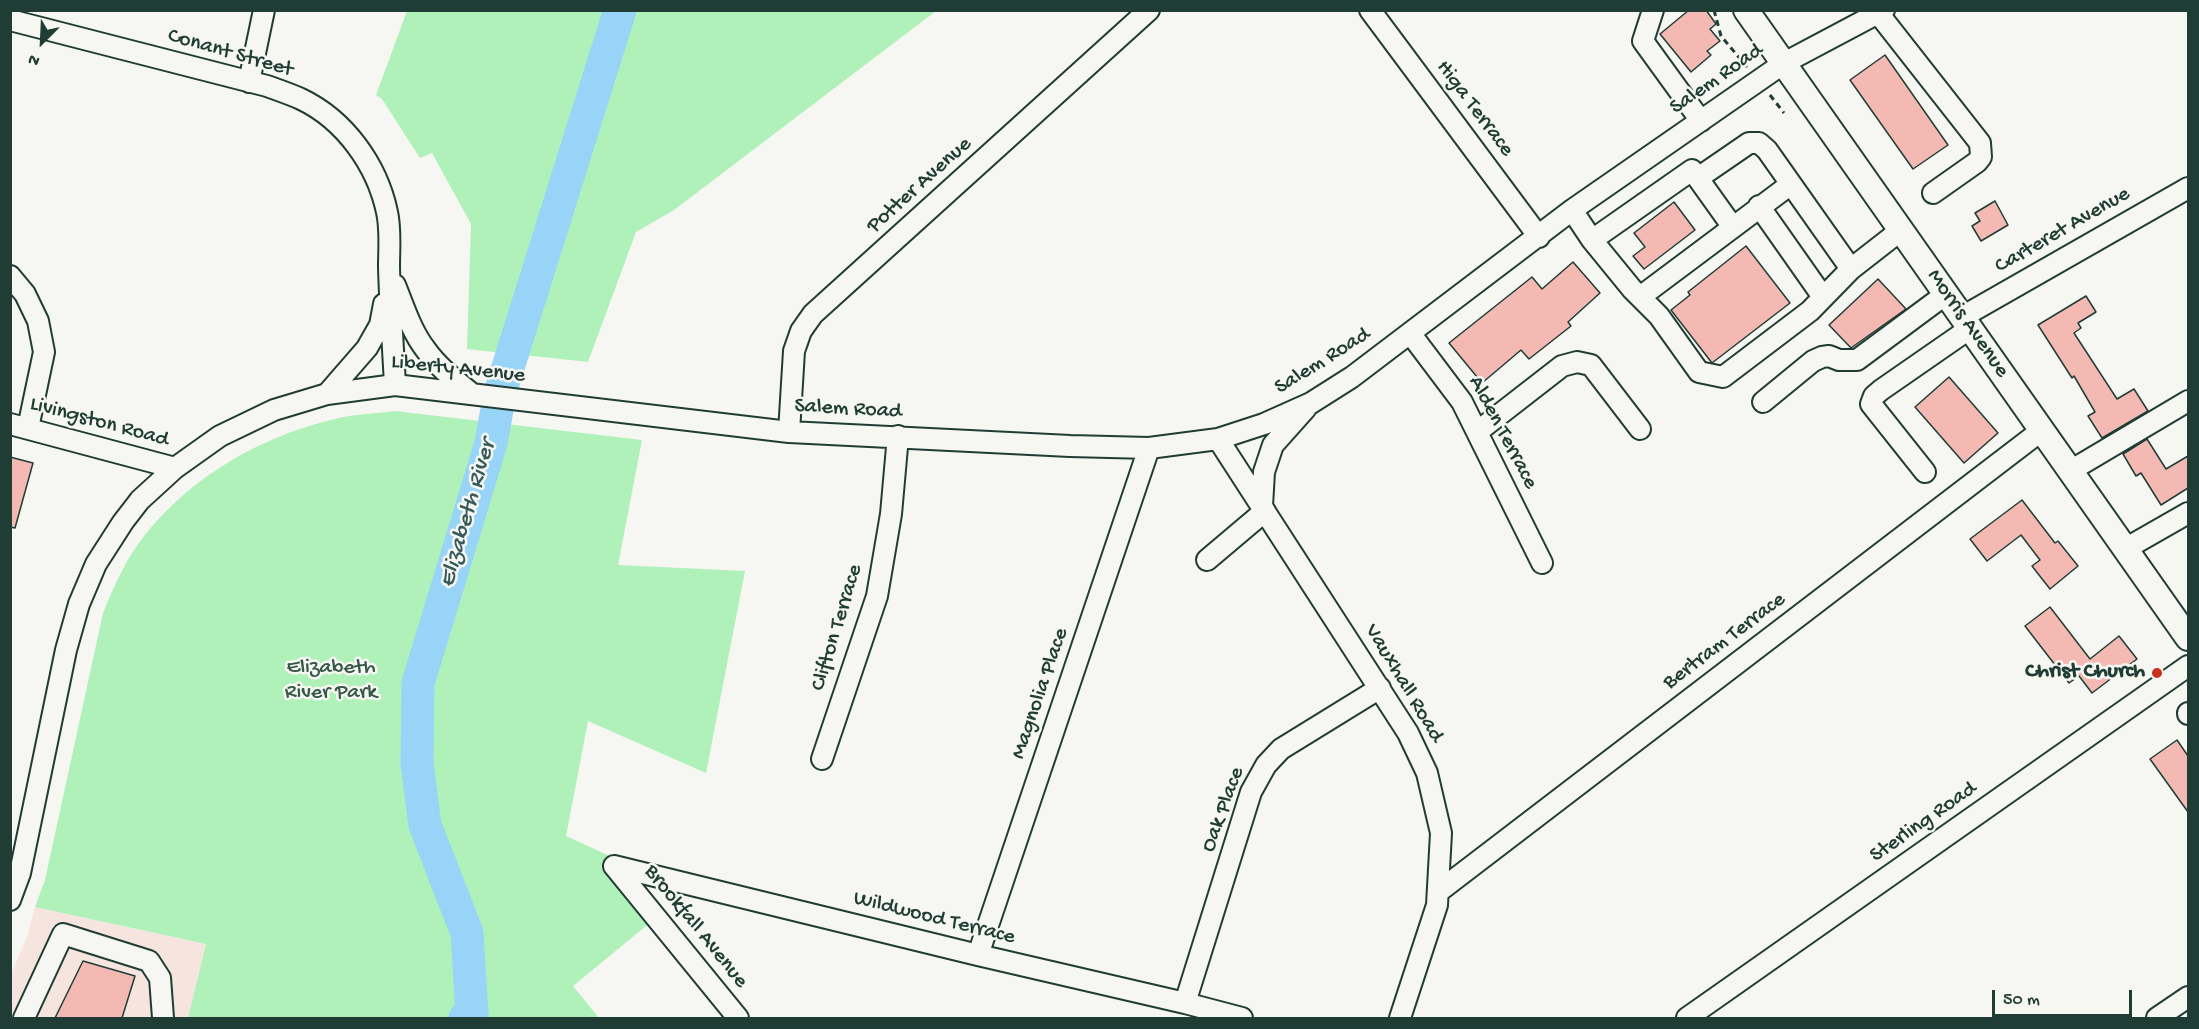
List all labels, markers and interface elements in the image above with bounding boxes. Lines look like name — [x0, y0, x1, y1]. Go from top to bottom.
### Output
north arrow — [12, 12, 72, 72]
street label: Conant Street — [164, 23, 296, 85]
street label: Salem Road — [1665, 38, 1769, 122]
text: N — [26, 48, 43, 70]
street label: Higa Terrace — [1429, 56, 1519, 162]
street label: Potter Avenue — [862, 132, 978, 240]
street label: Carteret Avenue — [1991, 182, 2135, 280]
street label: Morris Avenue — [1920, 265, 2014, 383]
street label: Salem Road — [1270, 322, 1376, 402]
street label: Liberty Avenue — [390, 350, 526, 390]
street label: Alden Terrace — [1461, 372, 1543, 494]
street label: Livingston Road — [27, 392, 171, 454]
street label: Salem Road — [794, 394, 902, 426]
water label: Elizabeth River — [434, 437, 504, 591]
street label: Clifton Terrace — [806, 562, 870, 694]
street label: Bertram Terrace — [1658, 587, 1792, 697]
street label: Vauxhall Road — [1357, 620, 1449, 748]
street label: Magnolia Place — [1006, 625, 1076, 763]
park label: Elizabeth River Park — [285, 656, 377, 708]
place label: Christ Church — [2025, 660, 2145, 686]
marker: Christ Church — [2150, 666, 2164, 680]
street label: Oak Place — [1196, 764, 1252, 856]
street label: Sterling Road — [1866, 777, 1982, 869]
street label: Brookfall Avenue — [637, 860, 753, 994]
street label: Wildwood Terrace — [850, 886, 1018, 952]
scale bar — [1995, 978, 2134, 1016]
text: 50 m — [2003, 990, 2040, 1011]

